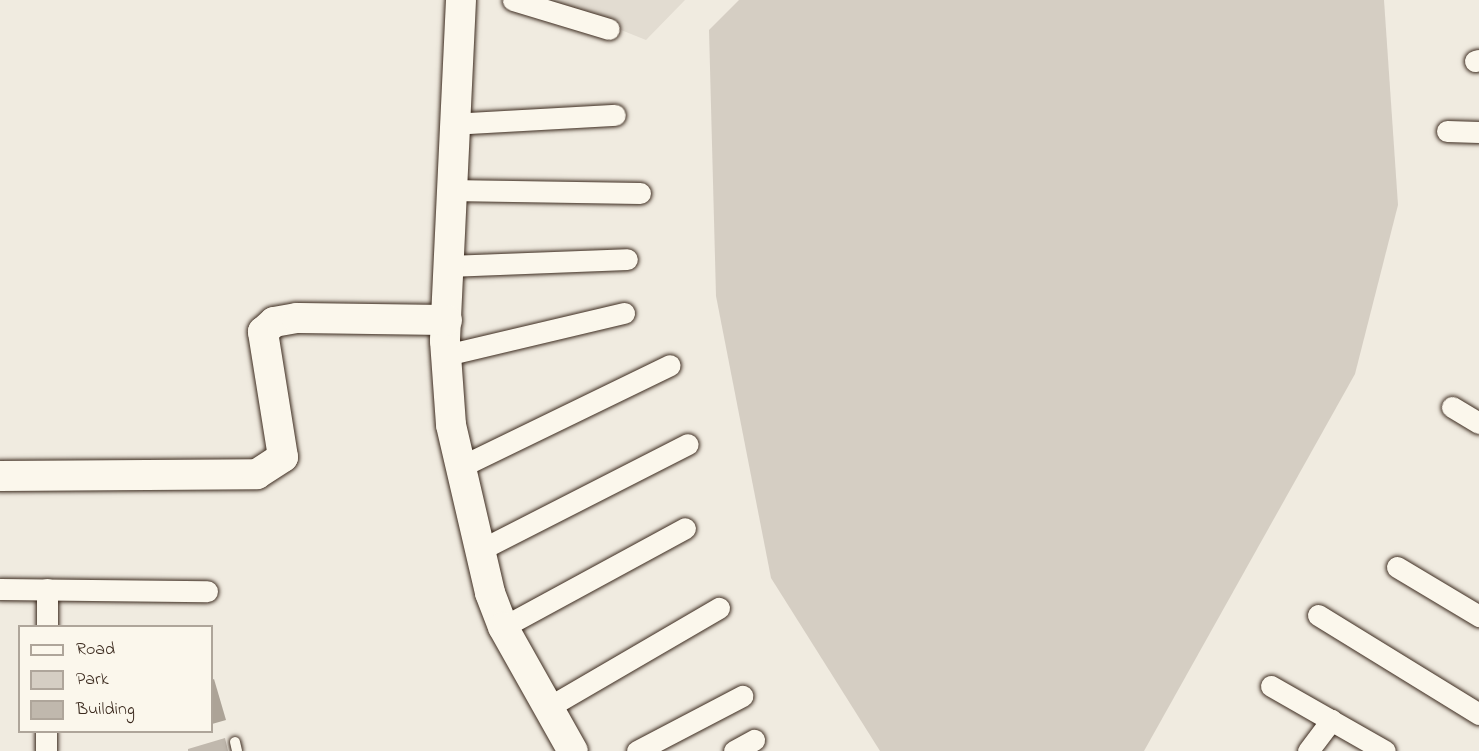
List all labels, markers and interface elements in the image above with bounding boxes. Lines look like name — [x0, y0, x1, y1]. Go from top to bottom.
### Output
legend — [18, 625, 213, 733]
text: Road — [76, 637, 115, 663]
text: Park — [76, 667, 109, 693]
text: Building — [76, 697, 135, 723]

